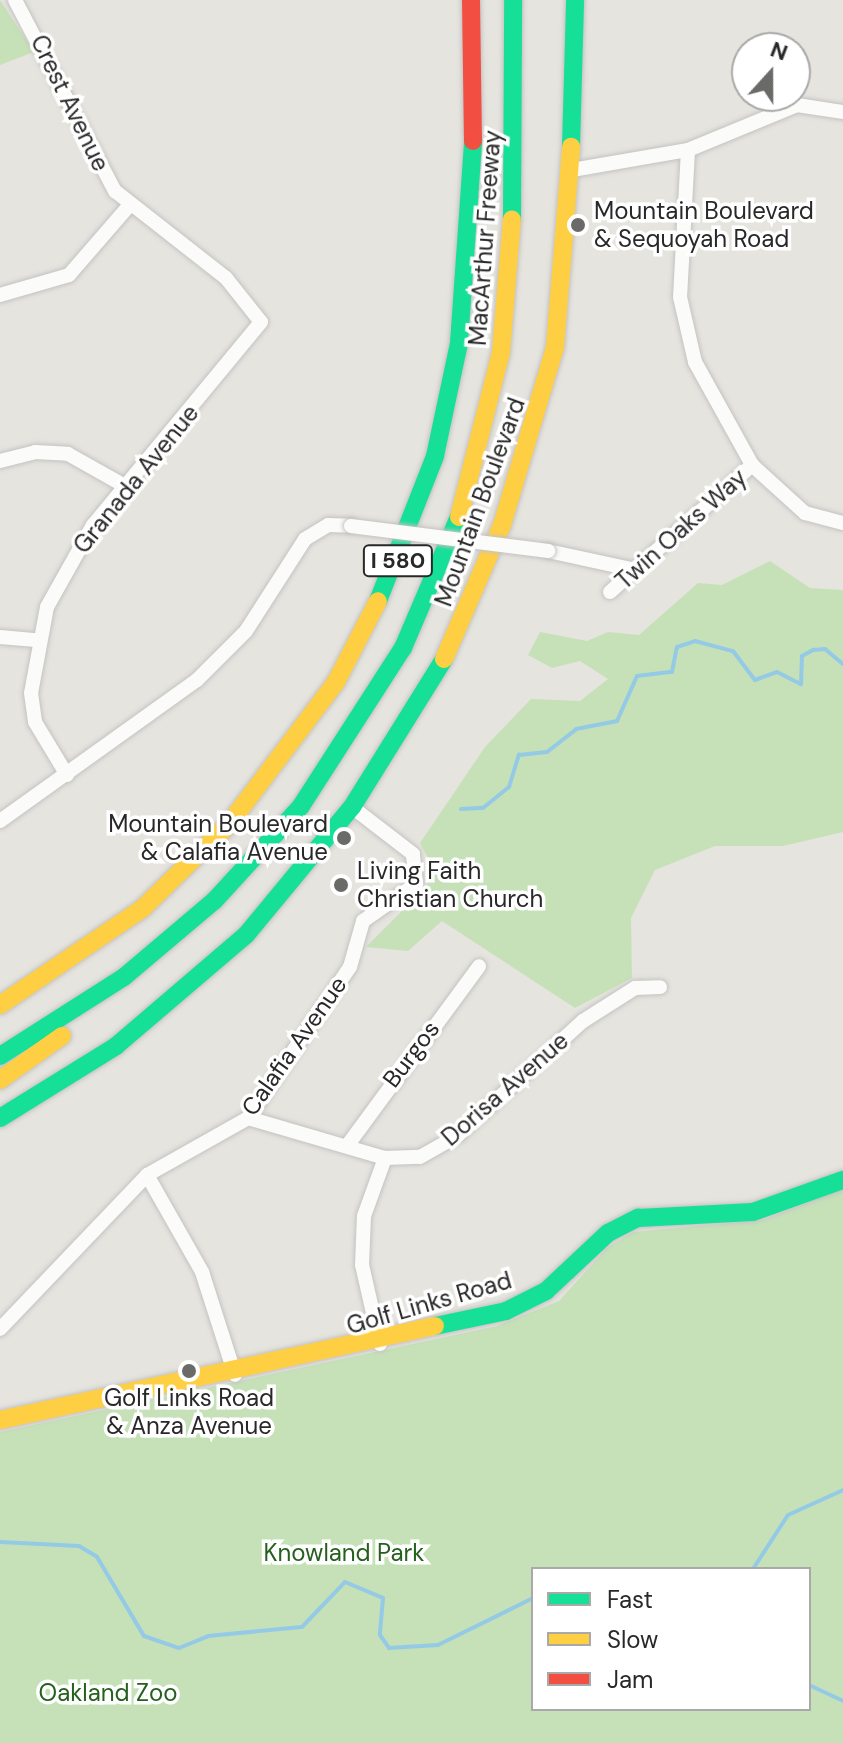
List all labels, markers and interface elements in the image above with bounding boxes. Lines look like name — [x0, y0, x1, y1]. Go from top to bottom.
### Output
street label: Crest Avenue — [25, 30, 115, 176]
north arrow — [731, 32, 811, 112]
text: N — [766, 35, 792, 67]
street label: MacArthur Freeway — [463, 129, 507, 347]
place label: Mountain Boulevard & Sequoyah Road — [594, 197, 814, 253]
marker: Mountain Boulevard & Sequoyah Road — [569, 216, 587, 234]
street label: Mountain Boulevard — [429, 394, 531, 610]
street label: Granada Avenue — [67, 399, 205, 559]
street label: Twin Oaks Way — [610, 463, 752, 595]
road number: I 580 — [362, 543, 434, 579]
place label: Mountain Boulevard & Calafia Avenue — [108, 810, 328, 866]
marker: Mountain Boulevard & Calafia Avenue — [335, 829, 353, 847]
place label: Living Faith Christian Church — [357, 857, 543, 913]
marker: Living Faith Christian Church — [332, 876, 350, 894]
street label: Calafia Avenue — [235, 971, 353, 1121]
street label: Burgos — [377, 1015, 445, 1093]
street label: Dorisa Avenue — [436, 1026, 574, 1152]
street label: Golf Links Road — [343, 1266, 515, 1340]
marker: Golf Links Road & Anza Avenue — [180, 1362, 198, 1380]
place label: Golf Links Road & Anza Avenue — [104, 1384, 274, 1440]
park label: Knowland Park — [264, 1539, 424, 1567]
legend — [531, 1567, 811, 1711]
text: Fast — [607, 1584, 653, 1615]
text: Slow — [607, 1624, 658, 1655]
text: Jam — [607, 1664, 653, 1695]
park label: Oakland Zoo — [39, 1679, 177, 1707]

